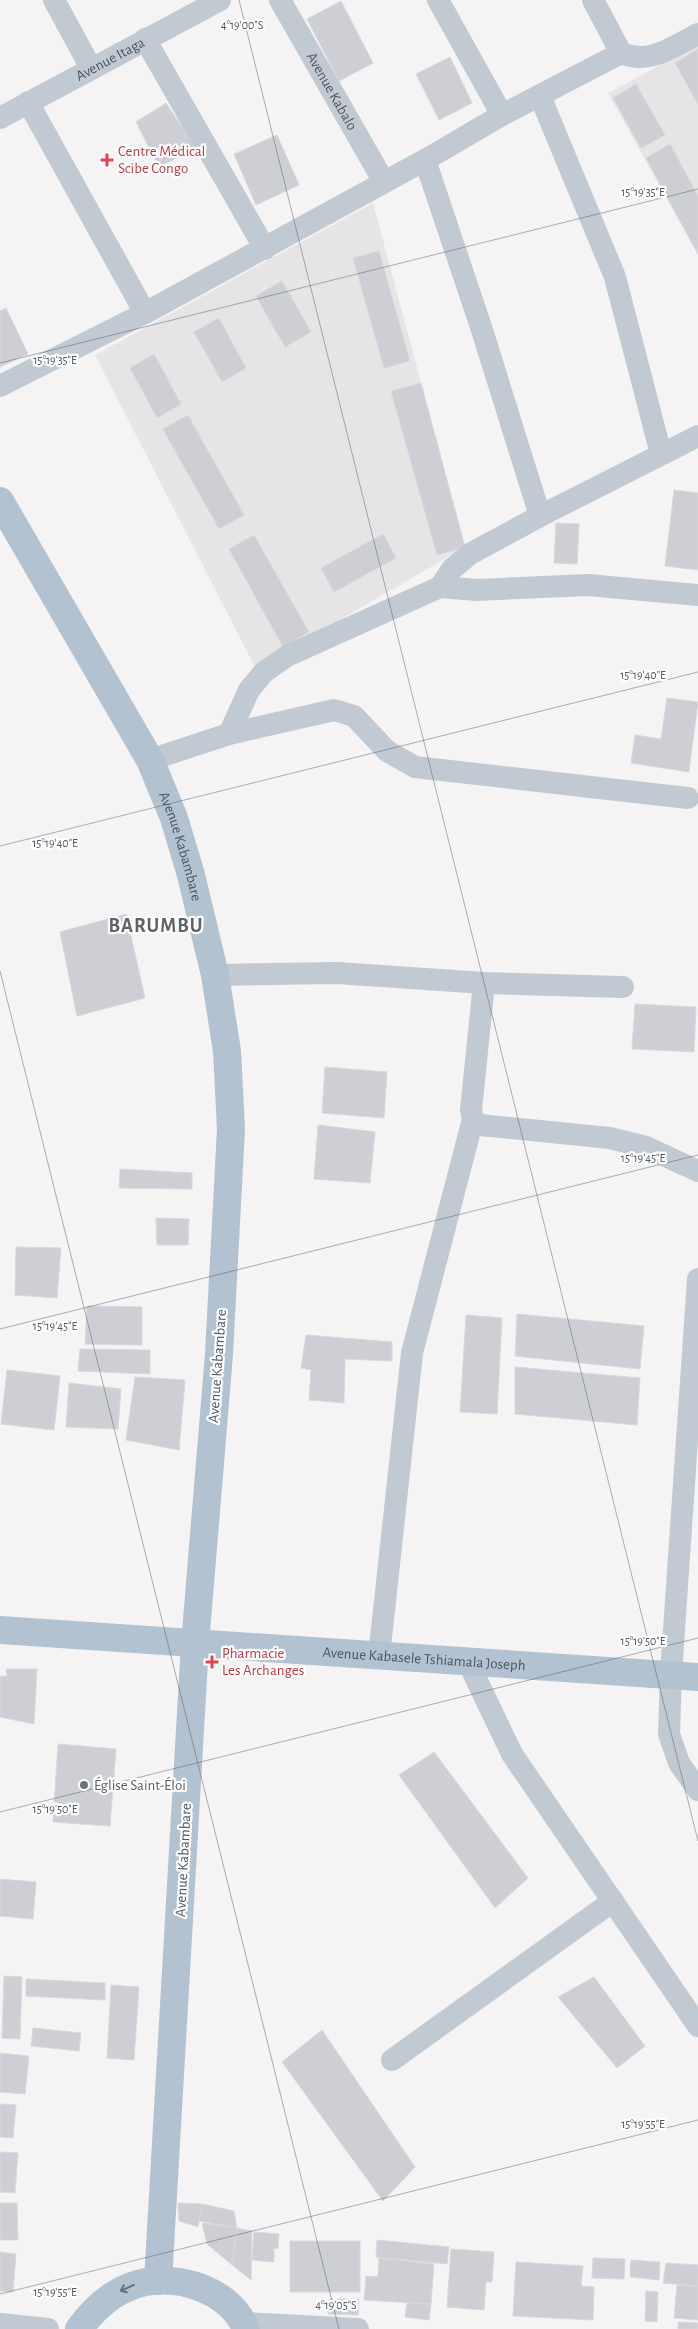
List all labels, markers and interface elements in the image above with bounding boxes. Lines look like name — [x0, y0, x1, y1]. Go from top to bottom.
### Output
text: 4°19'00"S — [221, 19, 264, 31]
street label: Avenue Itaga — [73, 35, 147, 84]
street label: Avenue Kabalo — [304, 50, 360, 133]
place label: Centre Médical Scibe Congo — [118, 144, 205, 176]
marker: Centre Médical Scibe Congo — [100, 153, 114, 167]
text: 15°19'35"E — [621, 186, 665, 198]
text: 15°19'35"E — [33, 354, 77, 366]
text: 15°19'40"E — [620, 669, 666, 681]
street label: Avenue Kabambare — [156, 789, 204, 903]
text: 15°19'40"E — [32, 837, 78, 849]
district label: BARUMBU — [108, 916, 204, 936]
text: 15°19'45"E — [621, 1152, 665, 1164]
street label: Avenue Kabambare — [206, 1309, 229, 1423]
text: 15°19'45"E — [33, 1320, 77, 1332]
text: 15°19'50"E — [621, 1635, 666, 1647]
street label: Avenue Kabasele Tshiamala Joseph — [322, 1645, 526, 1673]
place label: Pharmacie Les Archanges — [222, 1646, 304, 1678]
marker: Pharmacie Les Archanges — [206, 1656, 218, 1668]
place label: Église Saint-Éloi — [94, 1776, 186, 1793]
marker: Église Saint-Éloi — [78, 1779, 90, 1791]
text: 15°19'50"E — [33, 1803, 78, 1815]
street label: Avenue Kabambare — [173, 1803, 194, 1917]
text: 15°19'55"E — [621, 2118, 665, 2130]
one-way arrow — [120, 2284, 135, 2294]
text: 15°19'55"E — [33, 2286, 77, 2298]
text: 4°19'05"S — [315, 2299, 357, 2311]

